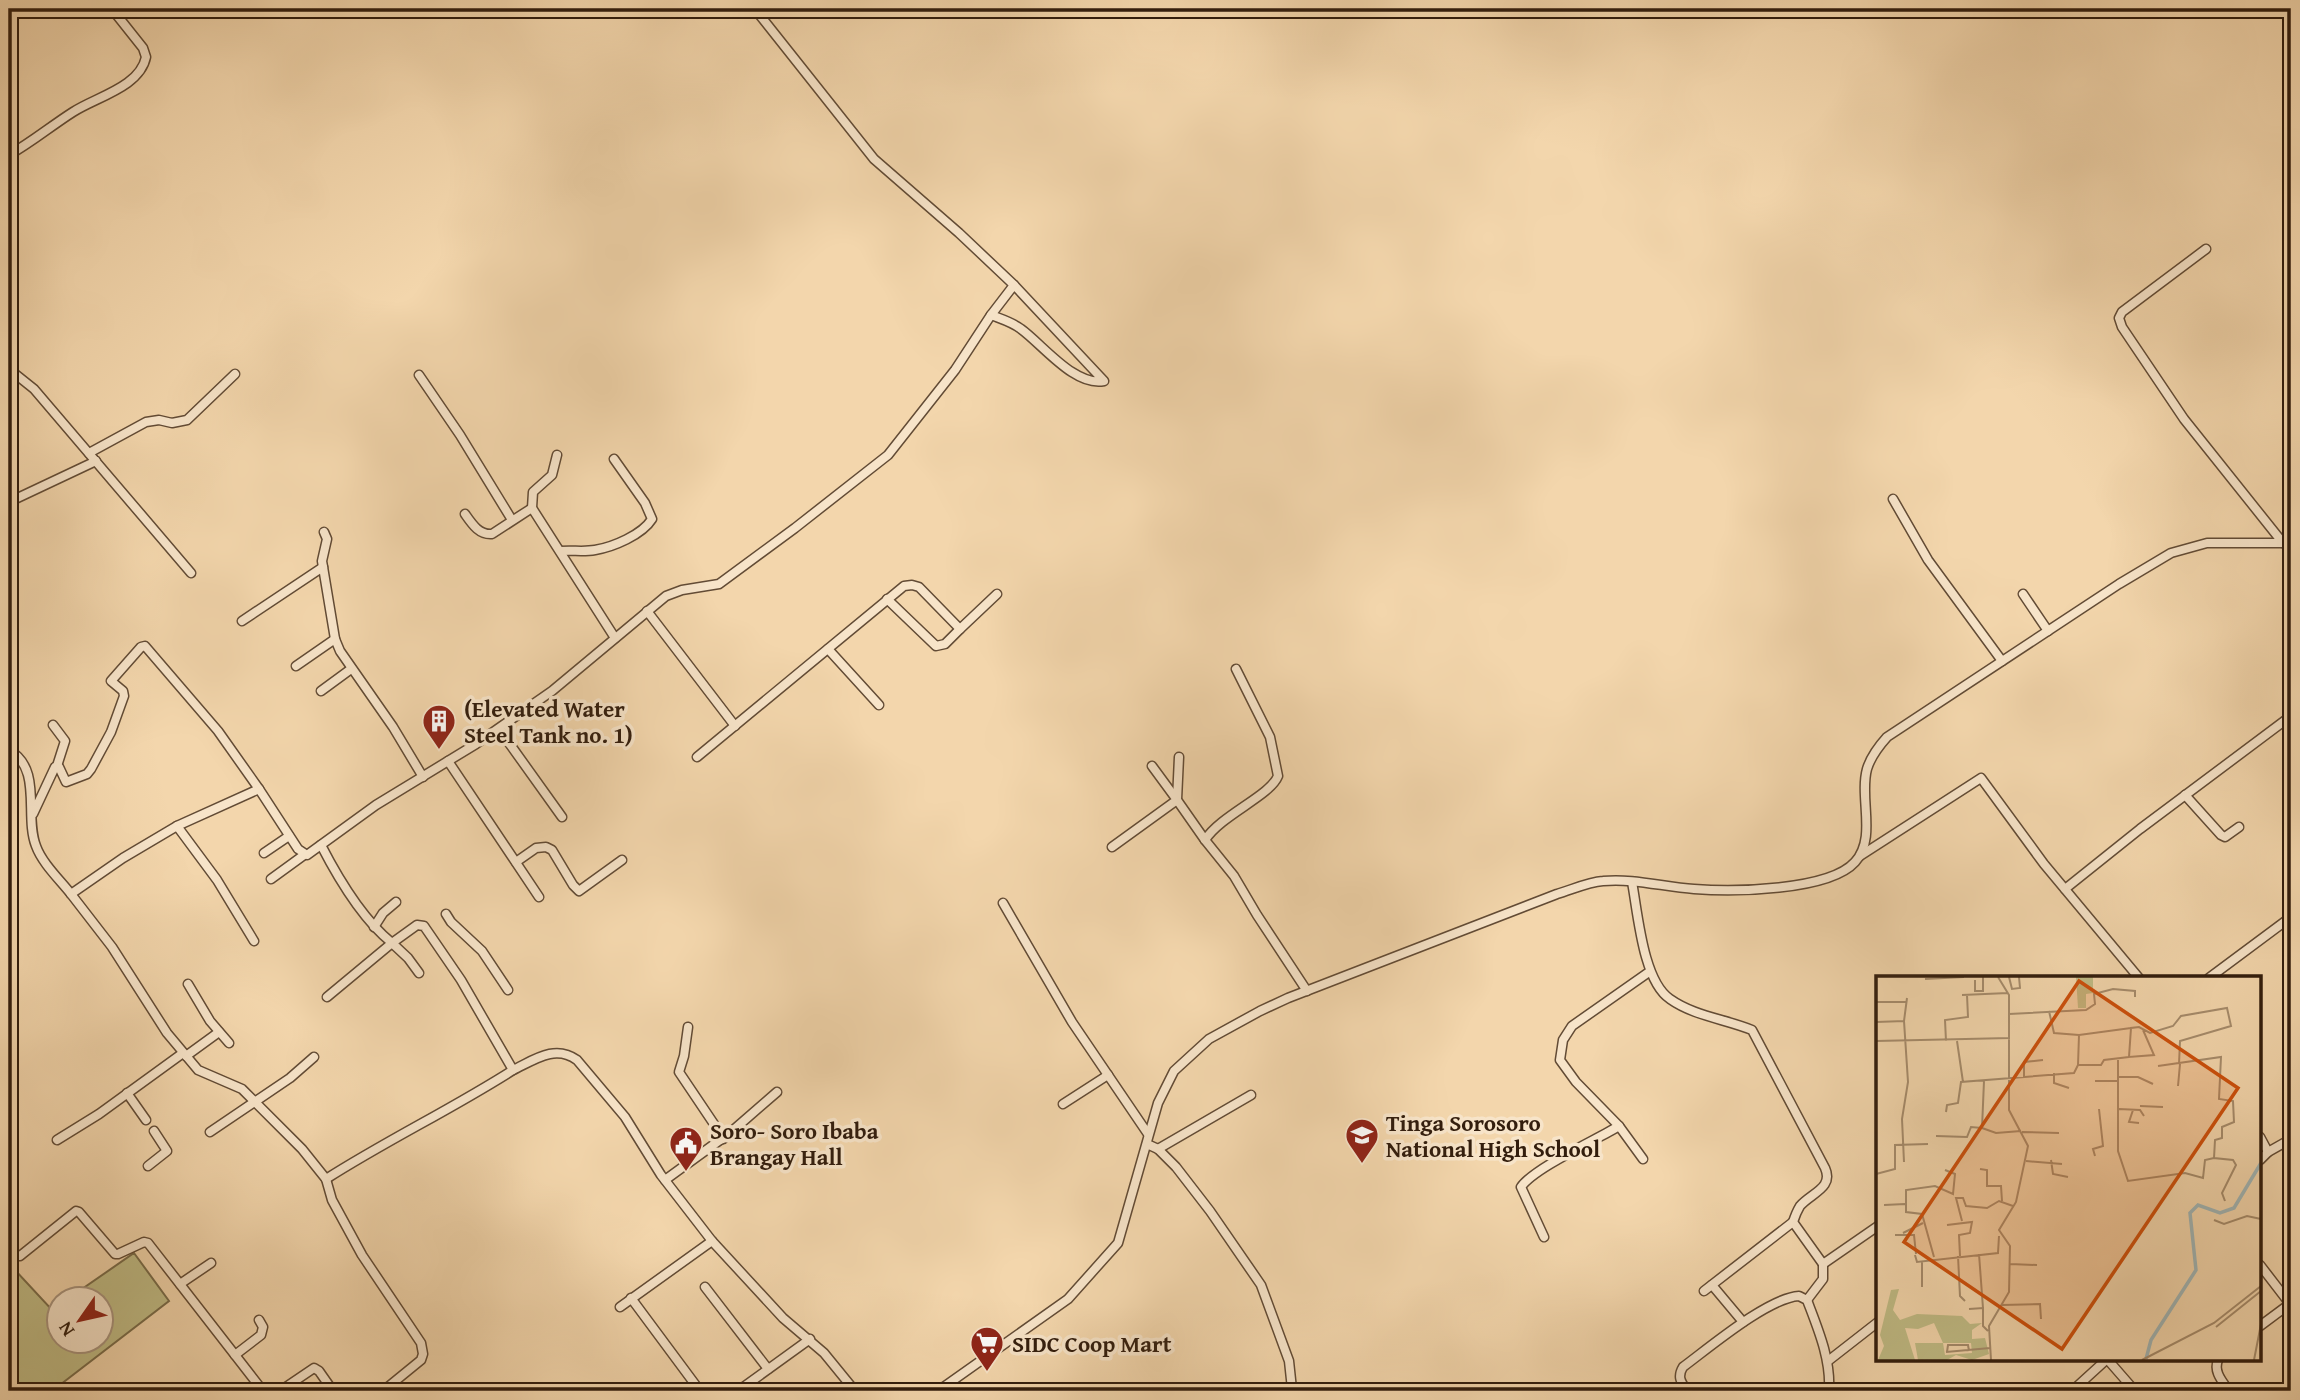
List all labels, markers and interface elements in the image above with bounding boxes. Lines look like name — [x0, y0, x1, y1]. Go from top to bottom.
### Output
place label: (Elevated Water Steel Tank no. 1) — [464, 692, 633, 751]
building icon: (Elevated Water Steel Tank no. 1) — [420, 702, 458, 751]
inset map — [1876, 976, 2262, 1362]
place label: Tinga Sorosoro National High School — [1386, 1106, 1600, 1165]
place label: Soro- Soro Ibaba Brangay Hall — [710, 1114, 879, 1173]
school or university icon: Tinga Sorosoro National High School — [1343, 1116, 1381, 1165]
public building icon: Soro- Soro Ibaba Brangay Hall — [667, 1124, 705, 1173]
north arrow — [46, 1284, 116, 1354]
text: N — [51, 1316, 81, 1343]
supermarket icon: SIDC Coop Mart — [968, 1324, 1006, 1373]
place label: SIDC Coop Mart — [1012, 1327, 1172, 1360]

